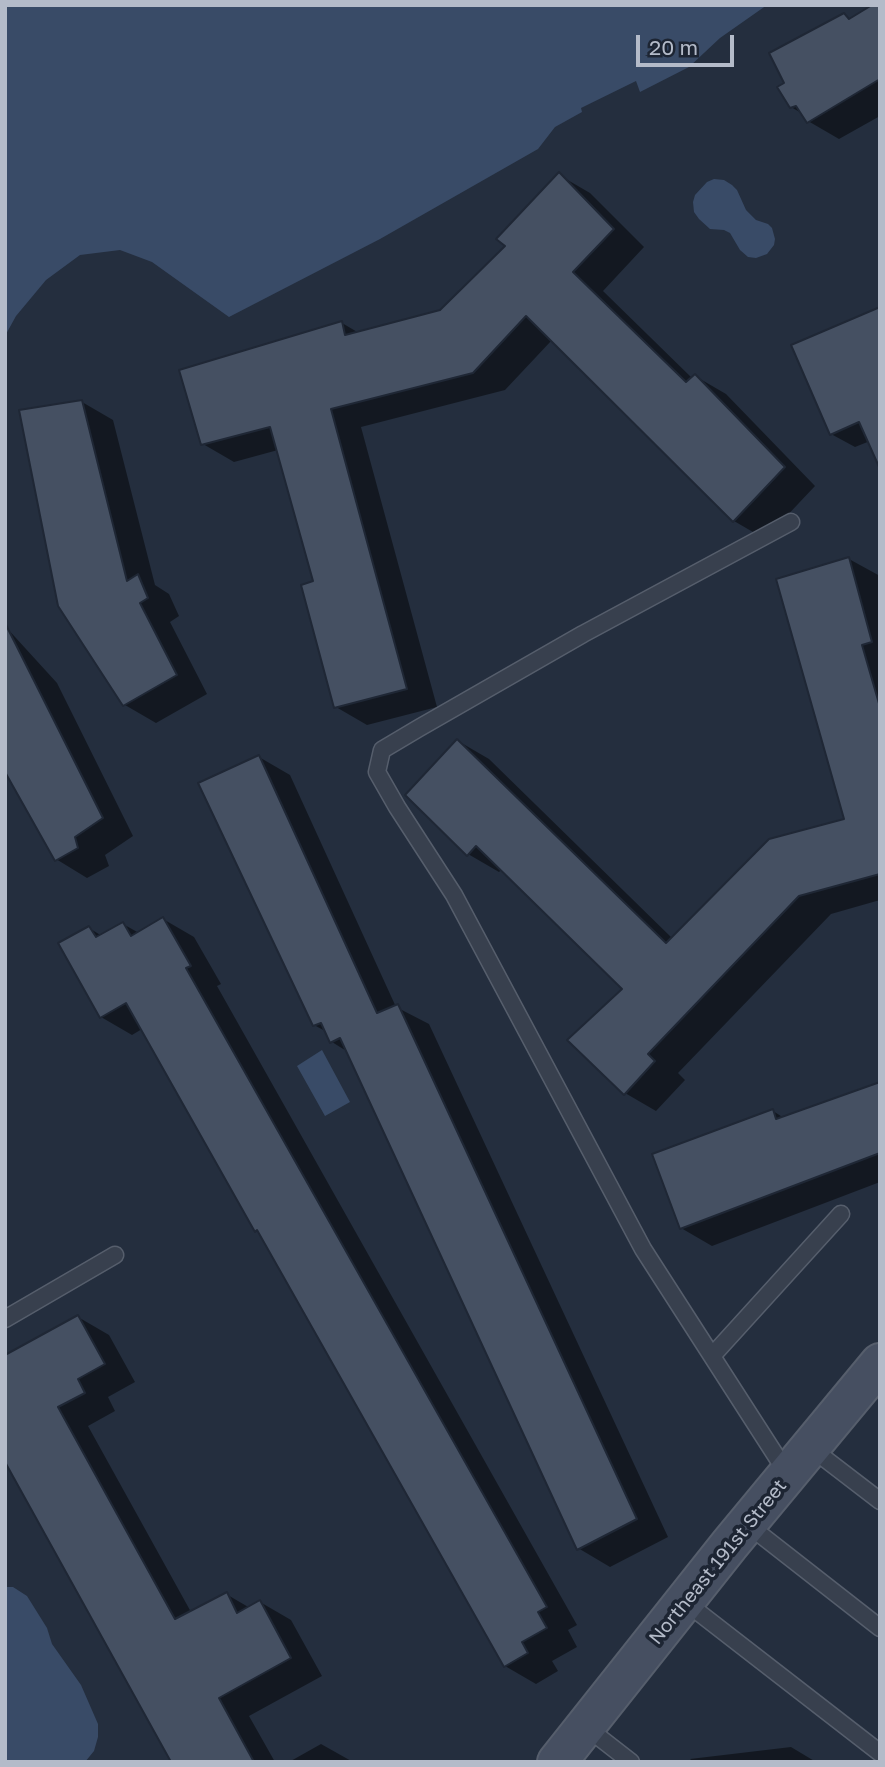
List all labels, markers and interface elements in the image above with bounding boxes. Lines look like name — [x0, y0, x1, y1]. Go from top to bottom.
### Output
scale bar — [640, 21, 738, 65]
text: 20 m — [649, 34, 698, 60]
street label: Northeast 191st Street — [644, 1475, 792, 1649]

